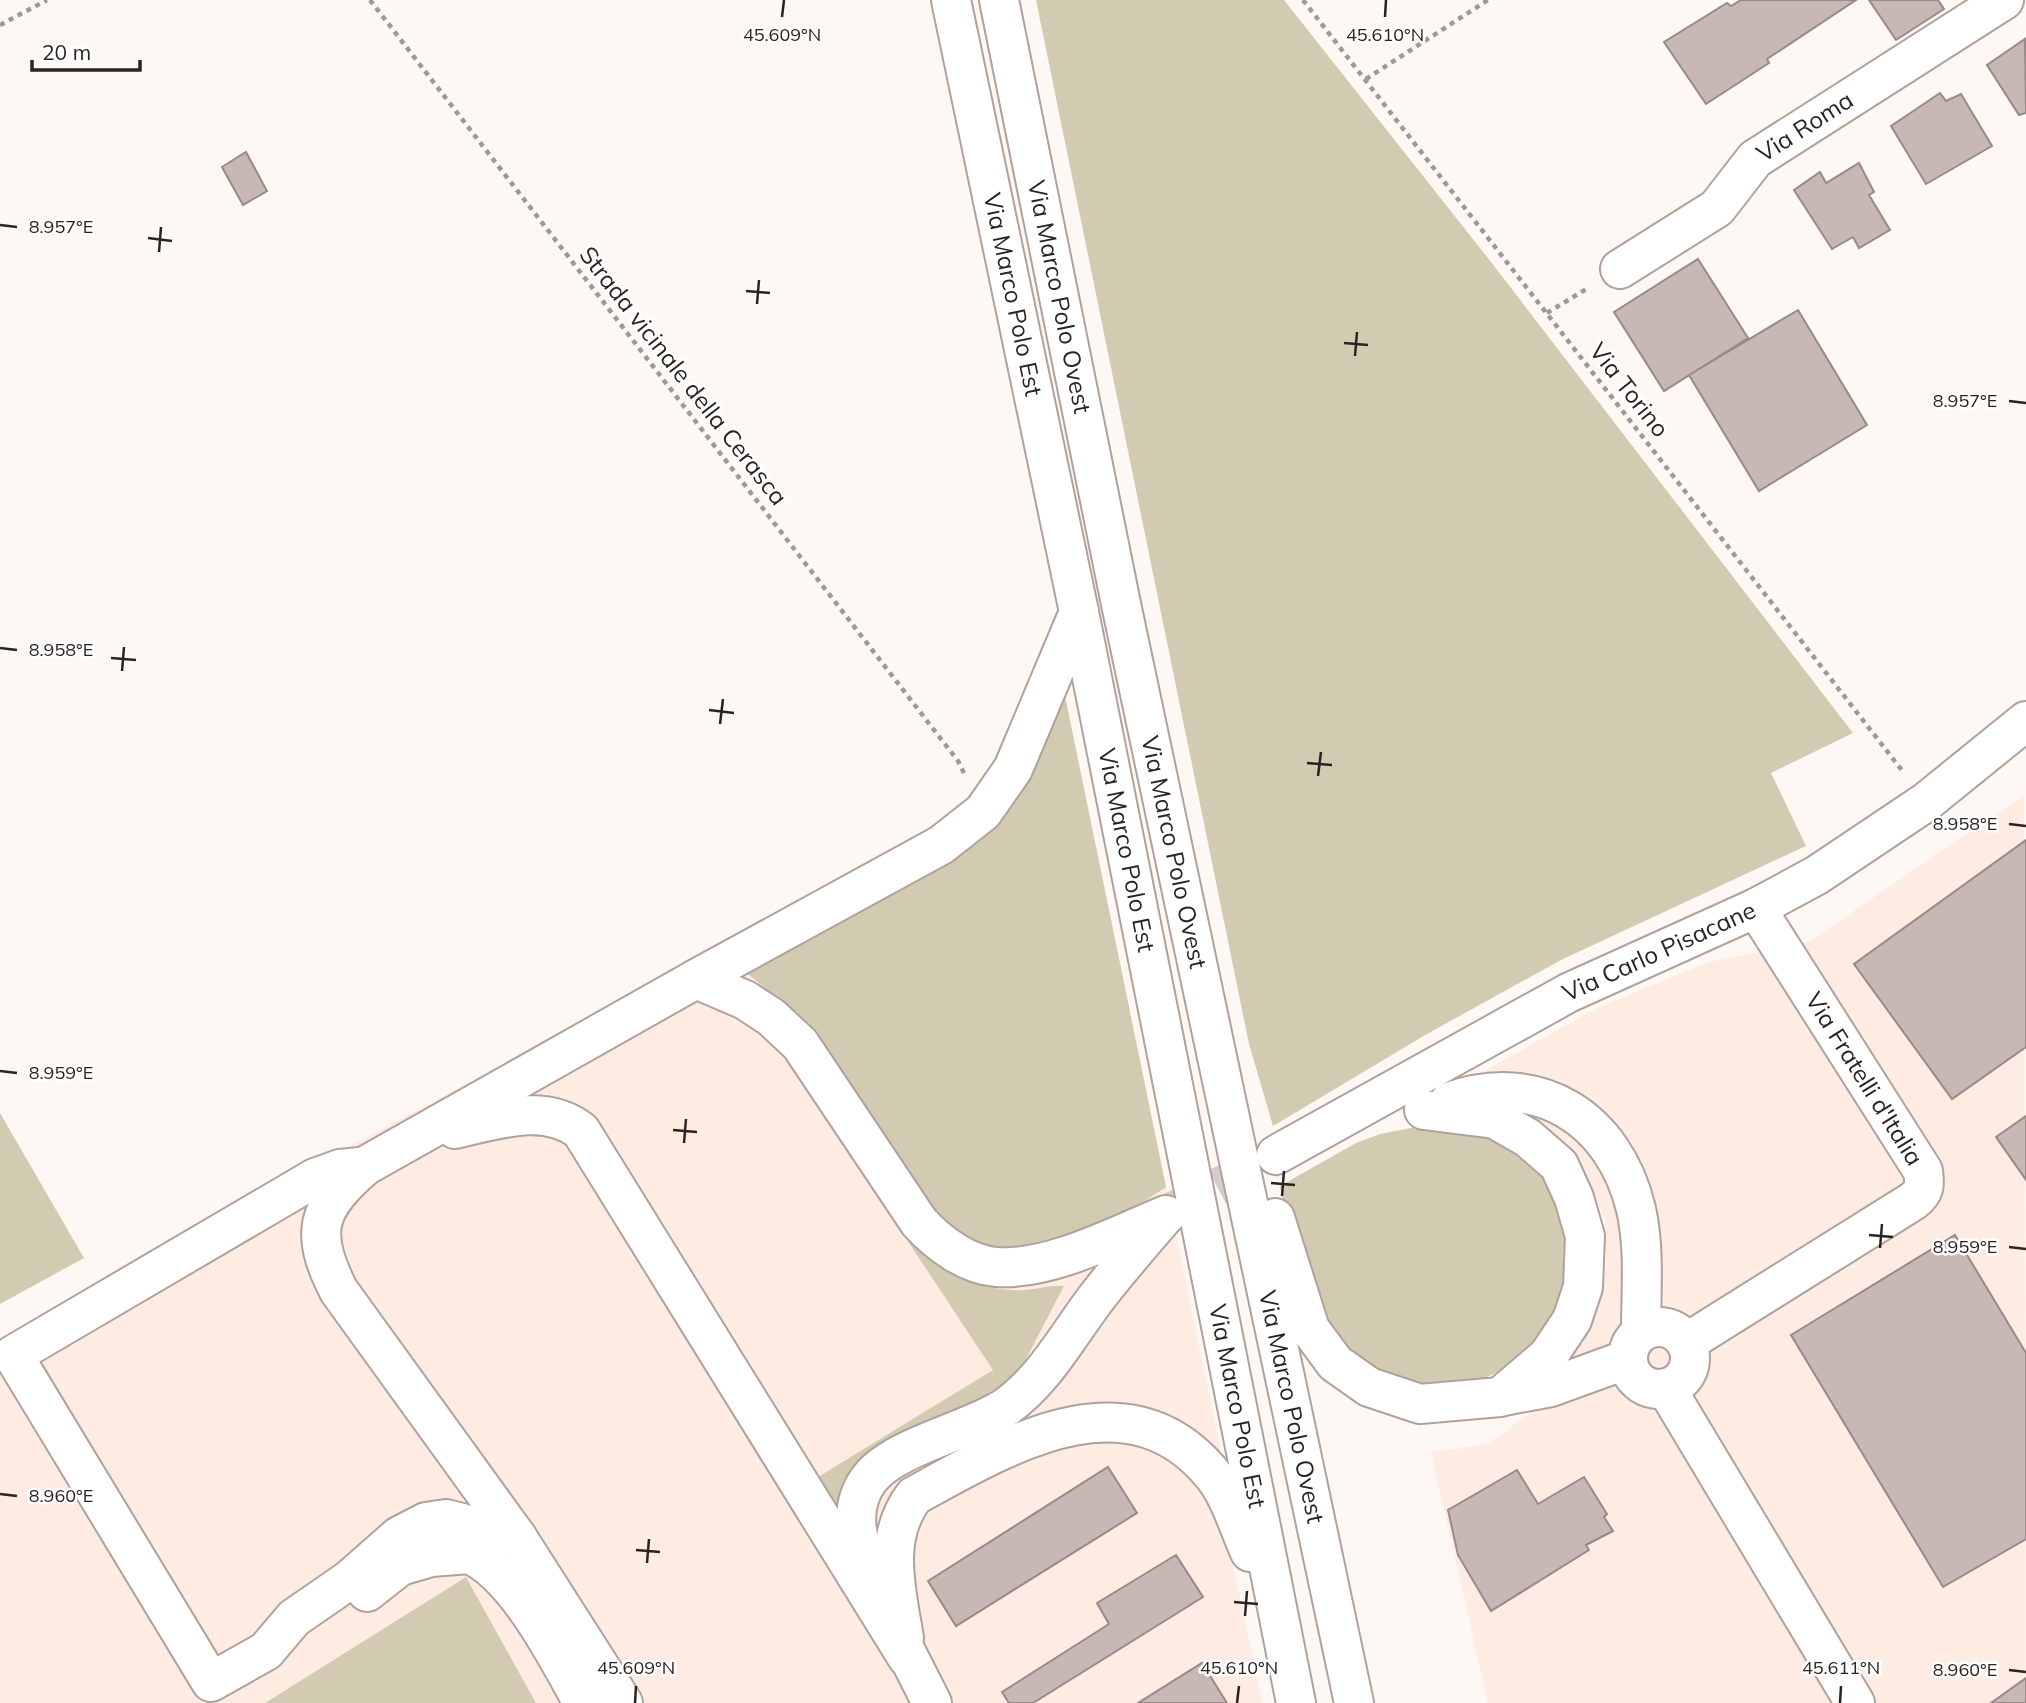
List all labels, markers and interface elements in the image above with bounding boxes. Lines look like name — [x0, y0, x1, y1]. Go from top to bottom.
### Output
text: 45.609°N — [743, 23, 821, 46]
text: 45.610°N — [1346, 23, 1424, 46]
scale bar — [32, 28, 140, 72]
text: 20 m — [42, 39, 91, 65]
street label: Via Roma — [1751, 84, 1858, 168]
street label: Via Marco Polo Ovest — [1022, 178, 1098, 416]
street label: Via Marco Polo Est — [978, 190, 1049, 399]
text: 8.957°E — [29, 215, 93, 238]
street label: Strada vicinale della Cerasca — [573, 240, 794, 511]
street label: Via Torino — [1584, 336, 1676, 443]
text: 8.957°E — [1933, 389, 1997, 412]
text: 8.958°E — [29, 638, 93, 661]
street label: Via Marco Polo Ovest — [1135, 733, 1214, 971]
street label: Via Marco Polo Est — [1092, 745, 1162, 954]
text: 8.958°E — [1933, 812, 1997, 835]
street label: Via Carlo Pisacane — [1557, 894, 1760, 1008]
street label: Via Fratelli d'Italia — [1799, 986, 1930, 1171]
text: 8.959°E — [29, 1061, 93, 1084]
text: 8.959°E — [1933, 1235, 1997, 1258]
street label: Via Marco Polo Ovest — [1253, 1288, 1331, 1526]
street label: Via Marco Polo Est — [1203, 1302, 1273, 1510]
text: 8.960°E — [29, 1484, 93, 1507]
text: 45.609°N — [597, 1656, 675, 1679]
text: 45.610°N — [1200, 1656, 1278, 1679]
text: 45.611°N — [1802, 1656, 1880, 1679]
text: 8.960°E — [1933, 1658, 1997, 1681]

